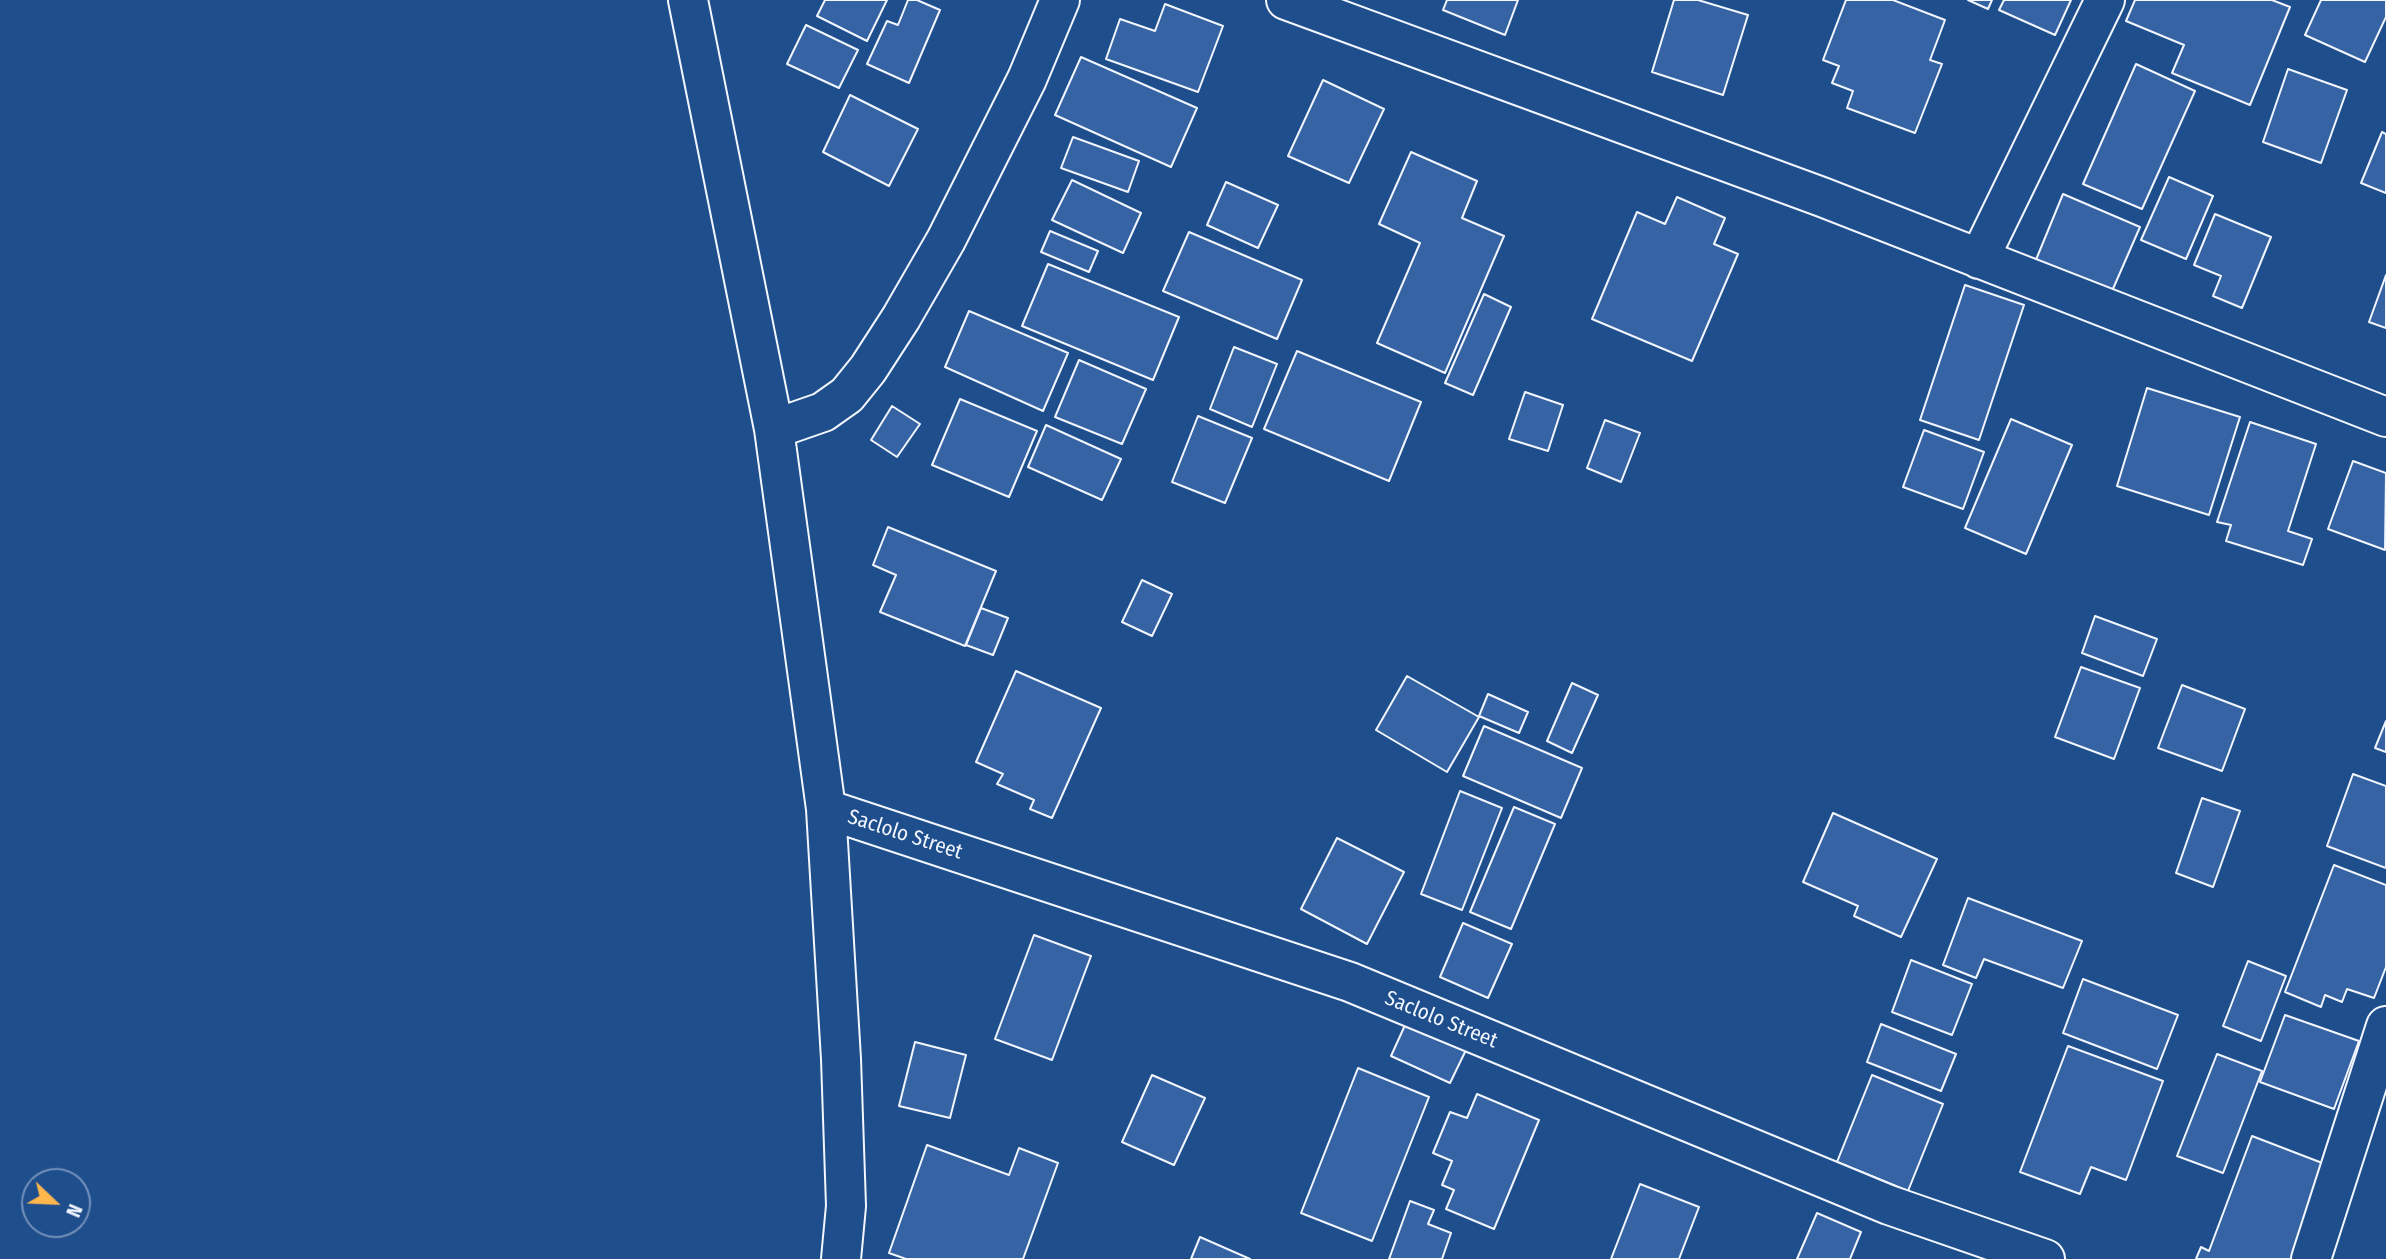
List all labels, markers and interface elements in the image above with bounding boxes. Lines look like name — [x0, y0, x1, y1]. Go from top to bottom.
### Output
street label: Saclolo Street — [844, 805, 966, 865]
street label: Saclolo Street — [1381, 986, 1501, 1054]
north arrow — [21, 1168, 91, 1238]
text: N — [61, 1201, 87, 1220]

